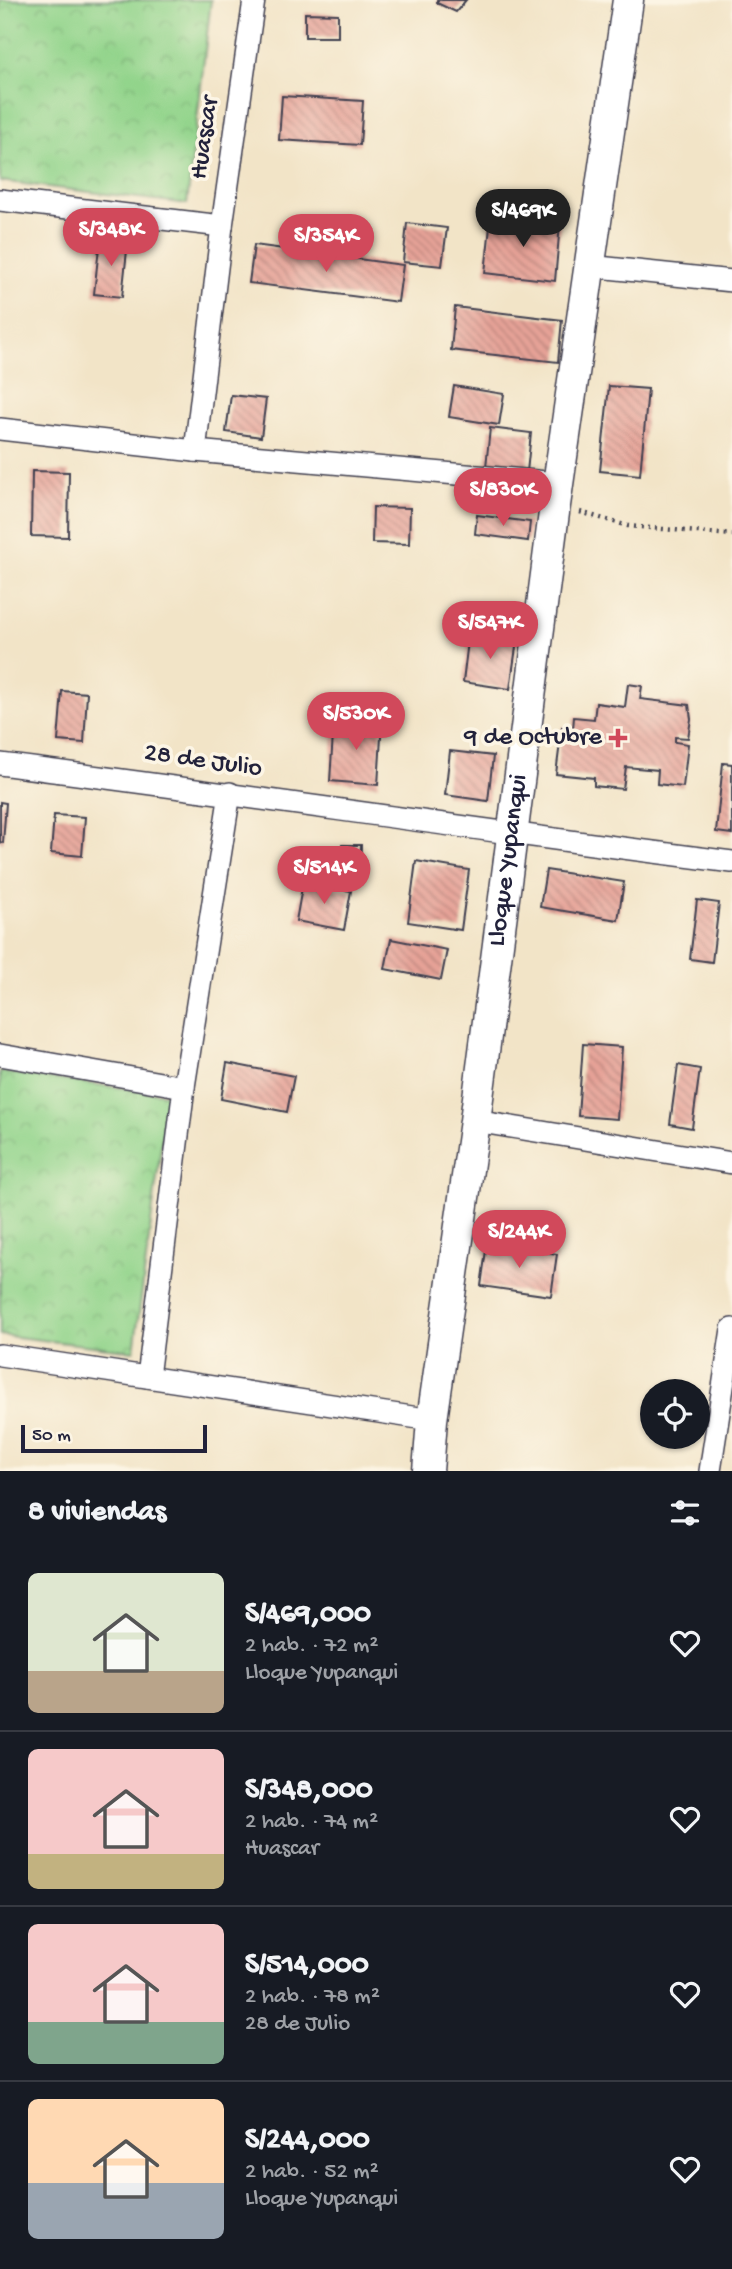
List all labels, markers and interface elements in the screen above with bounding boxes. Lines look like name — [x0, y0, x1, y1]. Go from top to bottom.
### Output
street label: Huascar — [185, 92, 228, 182]
pin: S/469K — [466, 190, 580, 249]
text: S/469K — [492, 198, 554, 225]
pin: S/348K — [54, 208, 168, 268]
pin: S/354K — [269, 215, 383, 274]
text: S/348K — [79, 217, 143, 244]
text: S/354K — [294, 223, 358, 250]
pin: S/830K — [446, 468, 560, 528]
text: S/830K — [470, 477, 536, 504]
pin: S/547K — [433, 602, 547, 661]
text: S/547K — [458, 610, 522, 637]
pin: S/530K — [299, 692, 413, 752]
text: S/530K — [323, 701, 389, 728]
place label: 9 de Octubre — [463, 723, 603, 754]
marker: 9 de Octubre — [608, 728, 628, 748]
street label: 28 de Julio — [142, 738, 264, 786]
street label: Lloque Yupanqui — [482, 772, 535, 948]
pin: S/514K — [267, 846, 381, 906]
text: S/514K — [293, 855, 355, 882]
pin: S/244K — [462, 1210, 576, 1270]
text: S/244K — [488, 1219, 550, 1246]
map controls — [640, 1379, 710, 1449]
button: locate — [640, 1379, 710, 1449]
scale bar — [21, 1422, 206, 1454]
text: 50 m — [32, 1425, 71, 1448]
icon: filters — [666, 1494, 704, 1532]
text: 8 viviendas — [28, 1496, 166, 1531]
text: S/469,000 — [245, 1598, 371, 1633]
icon: home — [84, 1601, 168, 1685]
icon: heart — [666, 1624, 704, 1662]
text: 2 hab. · 72 m² — [245, 1633, 378, 1660]
text: Lloque Yupanqui — [245, 1660, 398, 1687]
text: S/348,000 — [245, 1774, 373, 1809]
icon: home — [84, 1777, 168, 1861]
icon: heart — [666, 1800, 704, 1838]
text: 2 hab. · 74 m² — [245, 1809, 378, 1836]
text: Huascar — [245, 1836, 319, 1863]
text: S/514,000 — [245, 1949, 369, 1984]
icon: home — [84, 1952, 168, 2036]
icon: heart — [666, 1975, 704, 2013]
text: 2 hab. · 78 m² — [245, 1984, 380, 2011]
text: 28 de Julio — [245, 2011, 350, 2038]
text: S/244,000 — [245, 2124, 370, 2159]
icon: home — [84, 2127, 168, 2211]
icon: heart — [666, 2150, 704, 2188]
text: 2 hab. · 52 m² — [245, 2159, 379, 2186]
text: Lloque Yupanqui — [245, 2186, 398, 2213]

